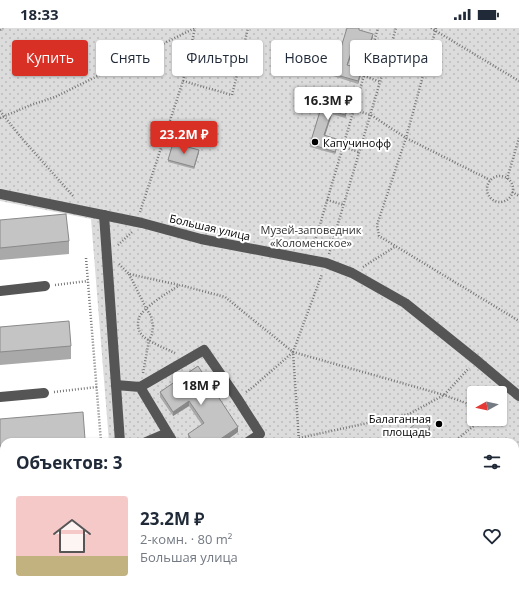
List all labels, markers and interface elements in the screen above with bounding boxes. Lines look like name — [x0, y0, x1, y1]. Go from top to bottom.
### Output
text: 18:33 — [20, 4, 59, 24]
chip: Купить — [12, 40, 88, 76]
chip: Снять — [96, 40, 164, 76]
chip: Фильтры — [172, 40, 263, 76]
chip: Новое — [271, 40, 342, 76]
chip: Квартира — [350, 40, 442, 76]
pin: 16.3M ₽ — [291, 87, 365, 121]
text: 16.3M ₽ — [303, 91, 353, 109]
pin: 23.2M ₽ — [147, 121, 221, 155]
text: 23.2M ₽ — [159, 125, 209, 143]
place label: Капучинофф — [323, 135, 391, 150]
marker: Капучинофф — [310, 137, 320, 147]
street label: Большая улица — [168, 210, 252, 244]
park label: Музей-заповедник «Коломенское» — [261, 222, 362, 250]
pin: 18M ₽ — [173, 372, 229, 406]
text: 18M ₽ — [182, 376, 220, 394]
north arrow — [467, 386, 507, 426]
map controls — [467, 386, 507, 426]
place label: Балаганная площадь — [369, 411, 431, 439]
marker: Балаганная площадь — [434, 419, 444, 429]
text: Объектов: 3 — [16, 451, 122, 474]
icon: filters — [481, 451, 503, 473]
text: 23.2M ₽ — [140, 507, 204, 530]
icon: home — [48, 512, 96, 560]
icon: heart — [481, 525, 503, 547]
text: 2-комн. · 80 m² — [140, 530, 232, 548]
text: Большая улица — [140, 548, 238, 566]

